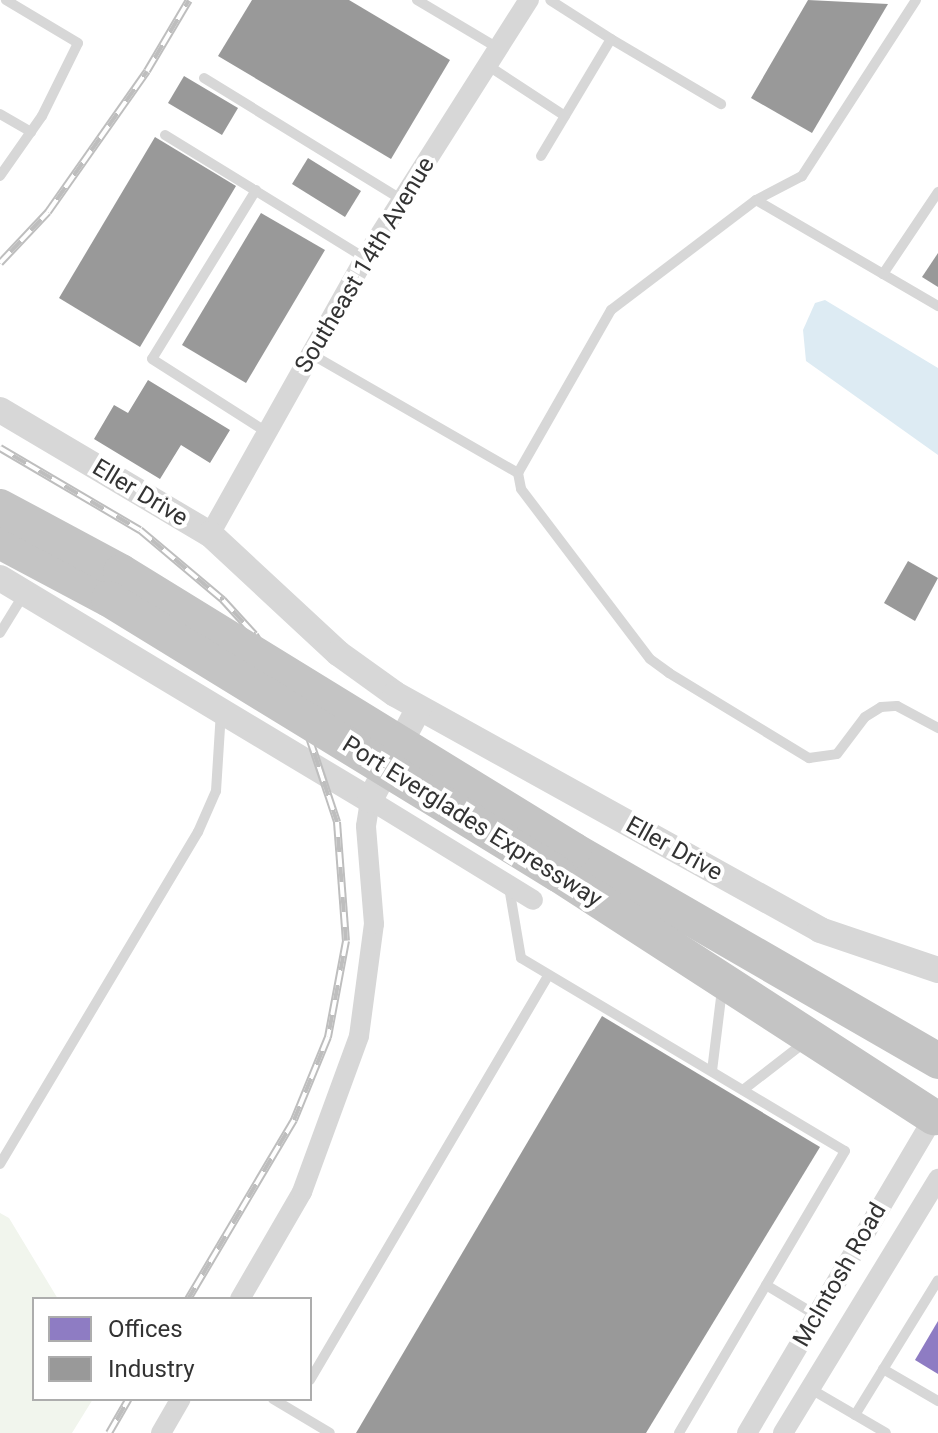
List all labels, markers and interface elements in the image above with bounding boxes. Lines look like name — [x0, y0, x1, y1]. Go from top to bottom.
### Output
street label: Southeast 14th Avenue — [289, 152, 441, 378]
street label: Eller Drive — [87, 453, 193, 533]
street label: Port Everglades Expressway — [337, 730, 607, 914]
street label: Eller Drive — [621, 811, 727, 887]
street label: McIntosh Road — [787, 1198, 893, 1352]
legend — [32, 1297, 312, 1401]
text: Offices — [108, 1315, 183, 1343]
text: Industry — [108, 1355, 194, 1383]

